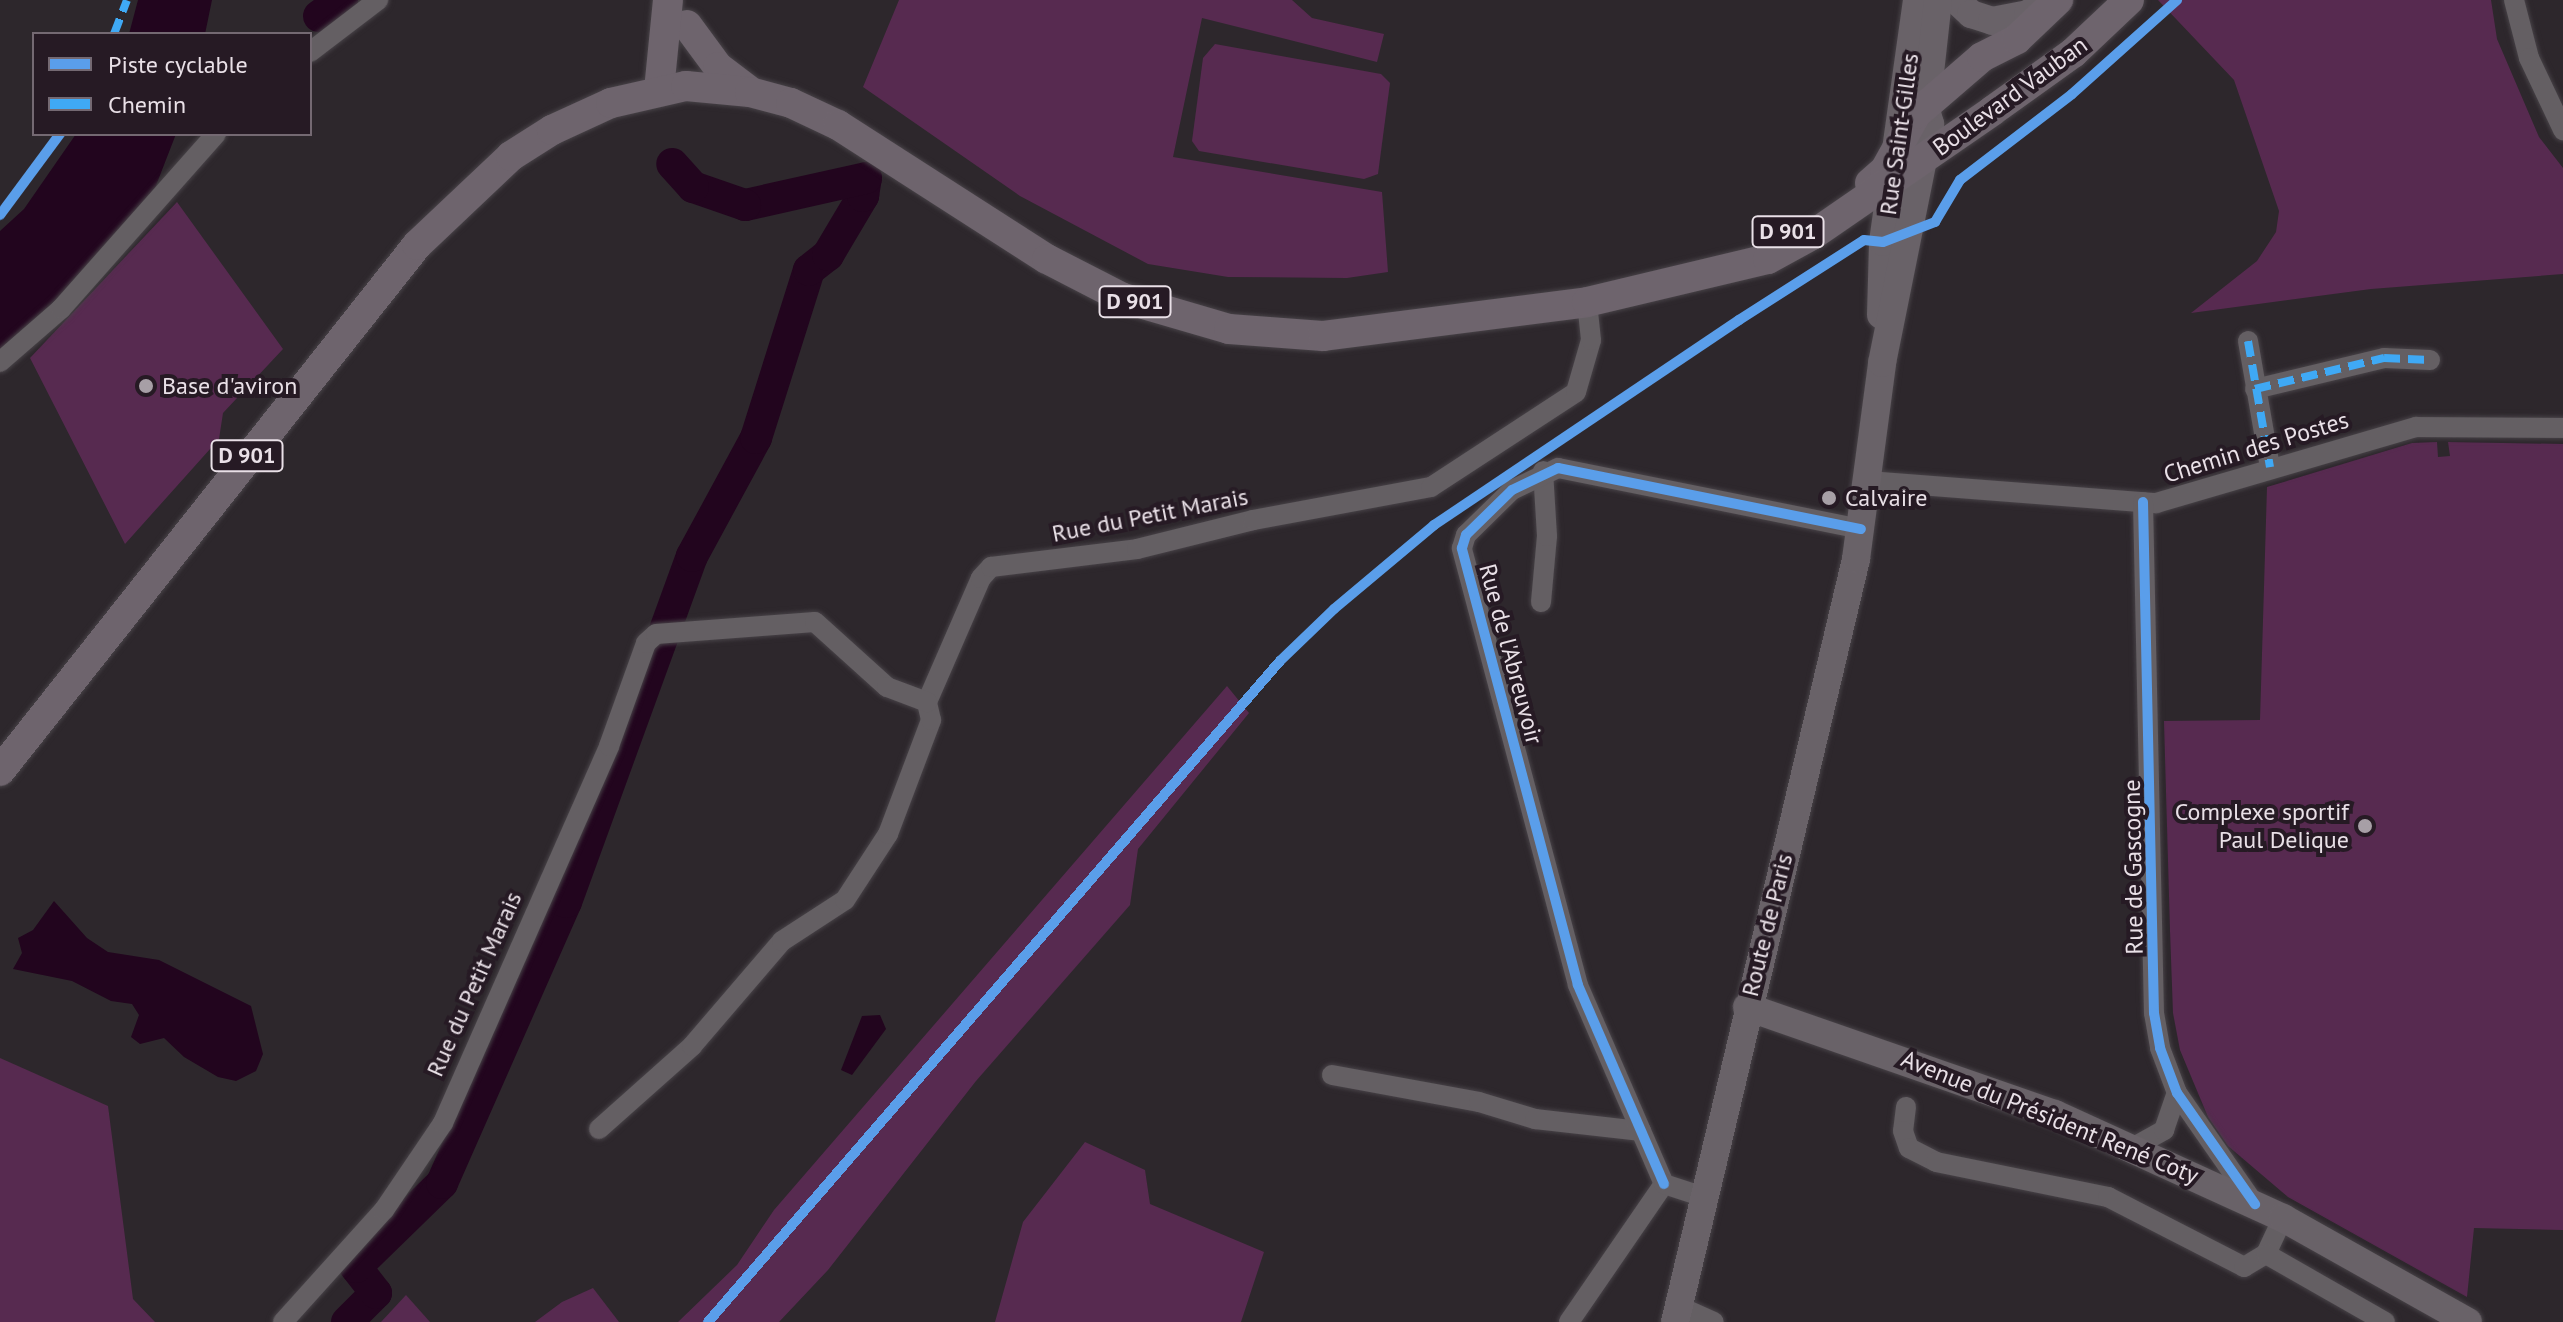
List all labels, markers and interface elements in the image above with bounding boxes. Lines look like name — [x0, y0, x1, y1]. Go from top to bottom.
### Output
street label: Boulevard Vauban — [1927, 30, 2093, 162]
legend — [32, 32, 312, 136]
text: Piste cyclable — [108, 49, 248, 80]
street label: Rue Saint-Gilles — [1873, 51, 1925, 217]
text: Chemin — [108, 89, 186, 120]
road number: D 901 — [1750, 214, 1826, 250]
road number: D 901 — [1097, 284, 1173, 320]
place label: Base d'aviron — [162, 372, 297, 400]
marker: Base d'aviron — [137, 377, 155, 395]
street label: Chemin des Postes — [2160, 405, 2352, 489]
road number: D 901 — [209, 438, 285, 474]
street label: Rue du Petit Marais — [1049, 482, 1251, 548]
place label: Calvaire — [1845, 484, 1927, 512]
marker: Calvaire — [1820, 489, 1838, 507]
street label: Rue de l'Abreuvoir — [1473, 561, 1549, 747]
street label: Rue de Gascogne — [2117, 779, 2149, 955]
place label: Complexe sportif Paul Delique — [2175, 798, 2349, 854]
marker: Complexe sportif Paul Delique — [2356, 817, 2374, 835]
street label: Route de Paris — [1735, 851, 1799, 999]
street label: Rue du Petit Marais — [420, 887, 528, 1081]
street label: Avenue du Président René Coty — [1897, 1044, 2203, 1190]

